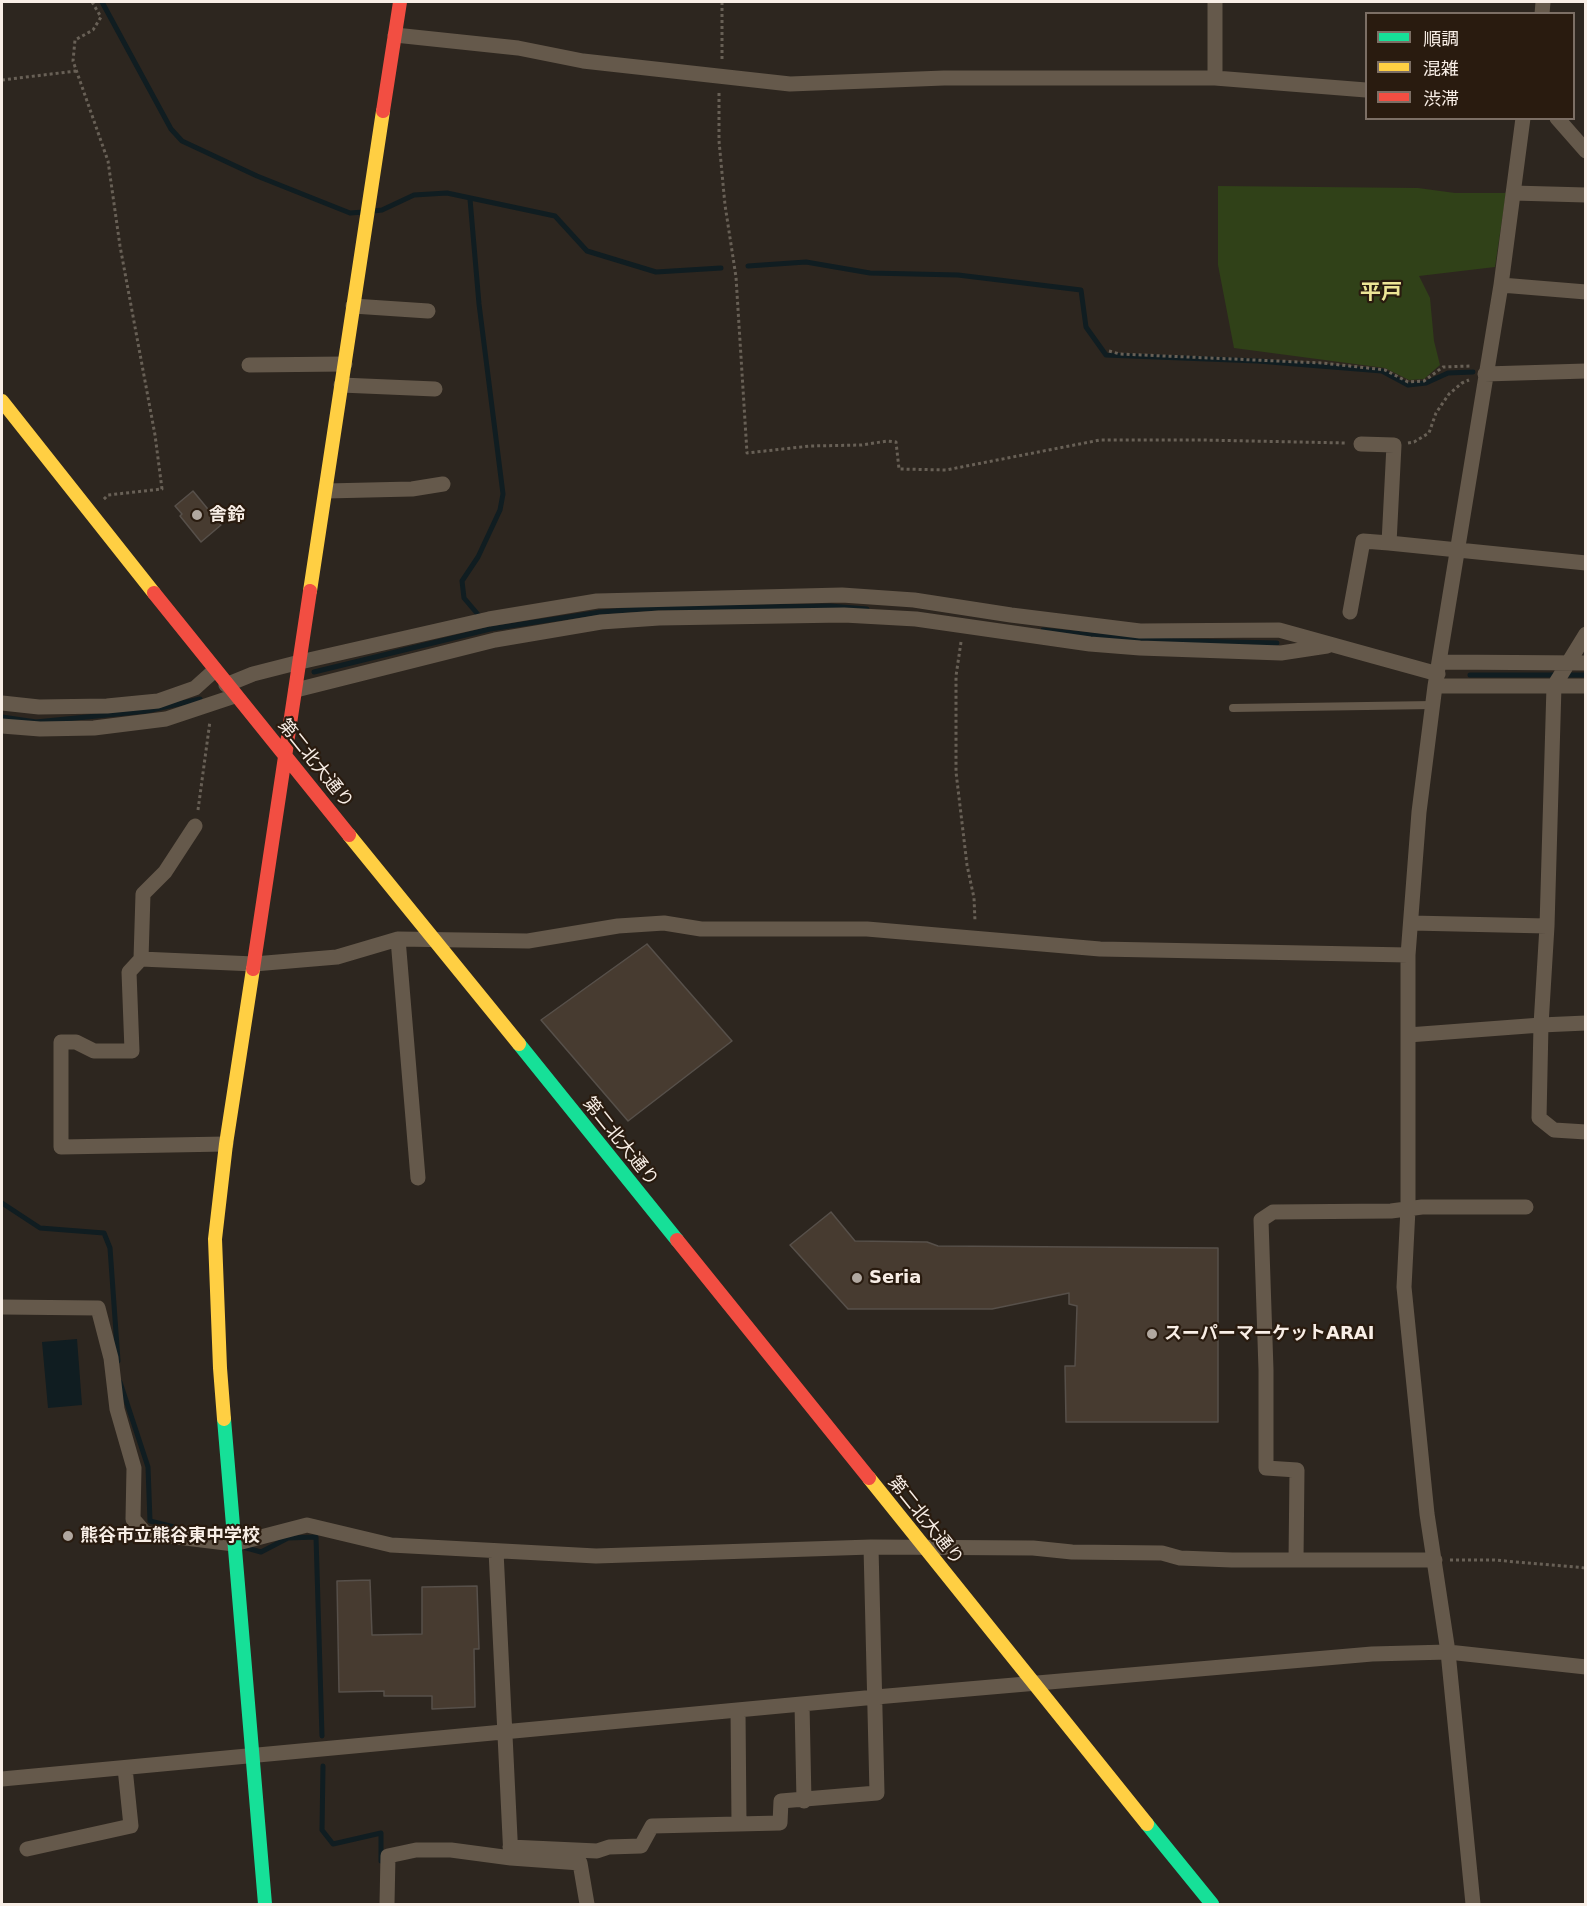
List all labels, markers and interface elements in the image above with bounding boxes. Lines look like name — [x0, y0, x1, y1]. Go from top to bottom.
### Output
legend — [1365, 12, 1575, 120]
text: 順調 — [1423, 28, 1459, 49]
text: 混雑 — [1423, 58, 1459, 79]
text: 渋滞 — [1423, 88, 1459, 109]
district label: 平戸 — [1360, 281, 1402, 307]
place label: 舎鈴 — [209, 504, 245, 526]
marker: 舎鈴 — [190, 508, 204, 522]
street label: 第二北大通り — [273, 715, 357, 813]
street label: 第二北大通り — [578, 1093, 662, 1191]
place label: Seria — [869, 1267, 921, 1289]
marker: Seria — [850, 1271, 864, 1285]
place label: スーパーマーケットARAI — [1164, 1323, 1374, 1345]
marker: スーパーマーケットARAI — [1145, 1327, 1159, 1341]
street label: 第二北大通り — [883, 1472, 967, 1570]
place label: 熊谷市立熊谷東中学校 — [80, 1525, 260, 1547]
marker: 熊谷市立熊谷東中学校 — [61, 1529, 75, 1543]

